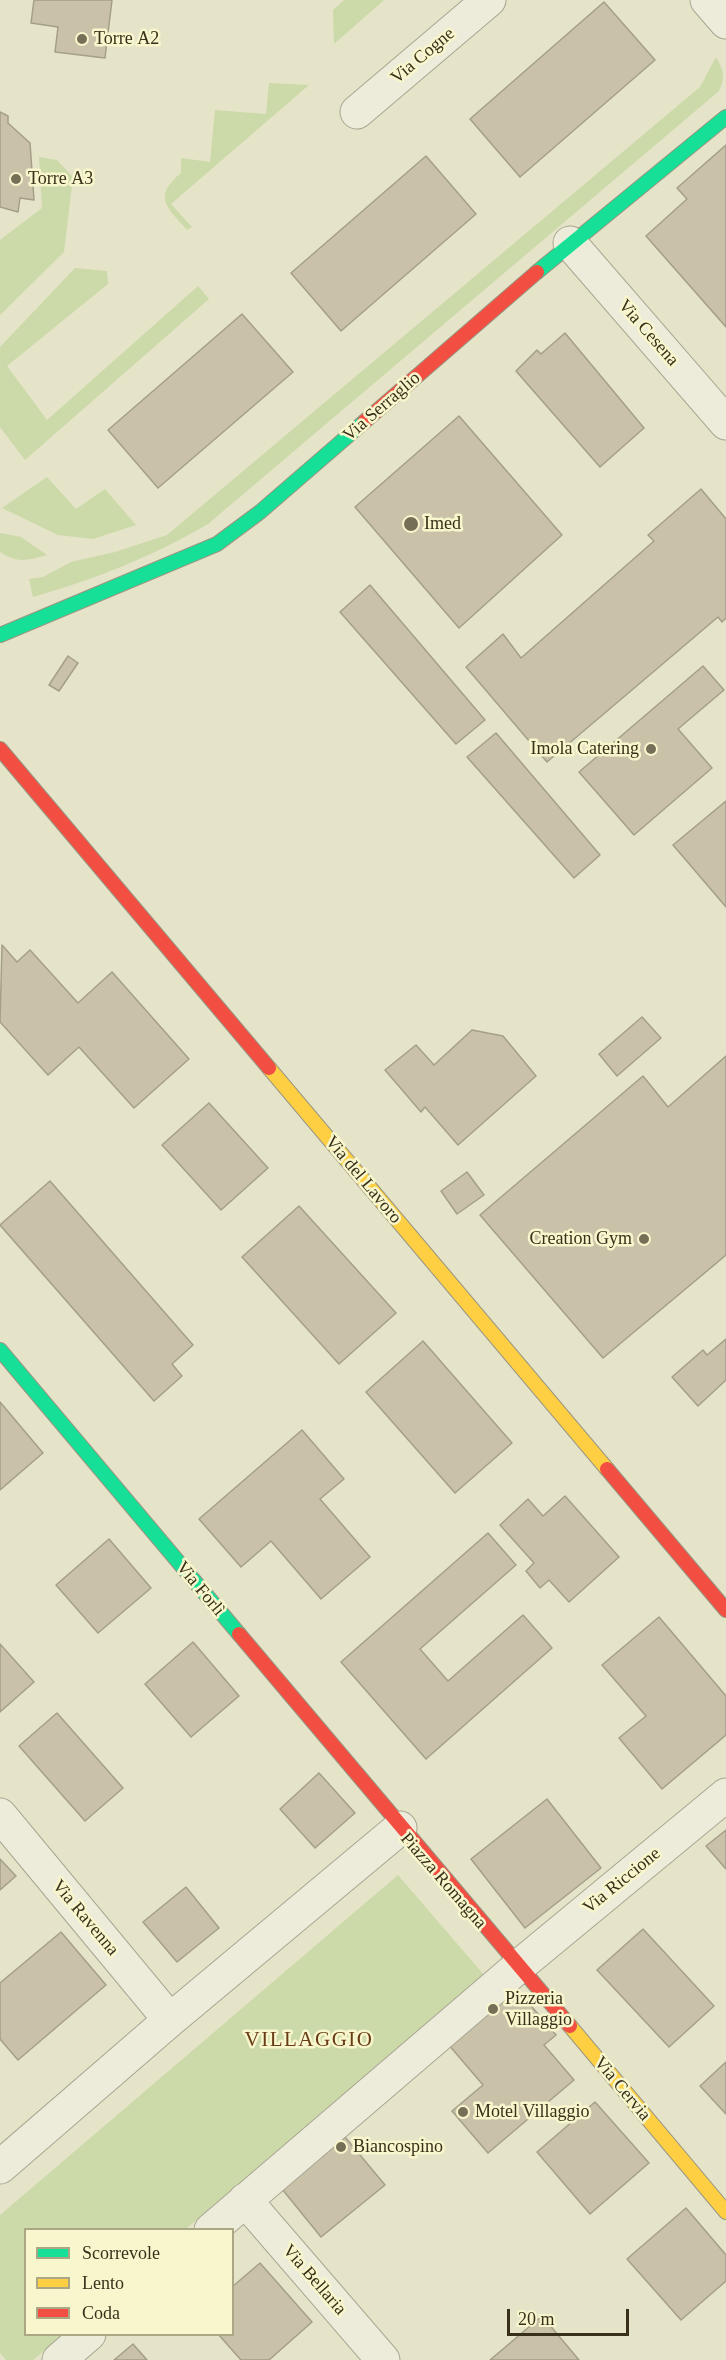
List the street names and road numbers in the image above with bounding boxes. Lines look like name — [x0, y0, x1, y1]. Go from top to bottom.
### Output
street label: Via Cogne — [387, 23, 459, 89]
street label: Via Cesena — [613, 295, 683, 371]
street label: Via Serraglio — [339, 368, 425, 446]
street label: Via del Lavoro — [320, 1132, 406, 1228]
street label: Via Forlì — [171, 1557, 229, 1621]
street label: Piazza Romagna — [395, 1828, 491, 1934]
street label: Via Riccione — [579, 1843, 665, 1919]
street label: Via Ravenna — [47, 1876, 123, 1960]
street label: Via Cervia — [589, 2052, 655, 2126]
street label: Via Bellaria — [278, 2240, 350, 2320]

